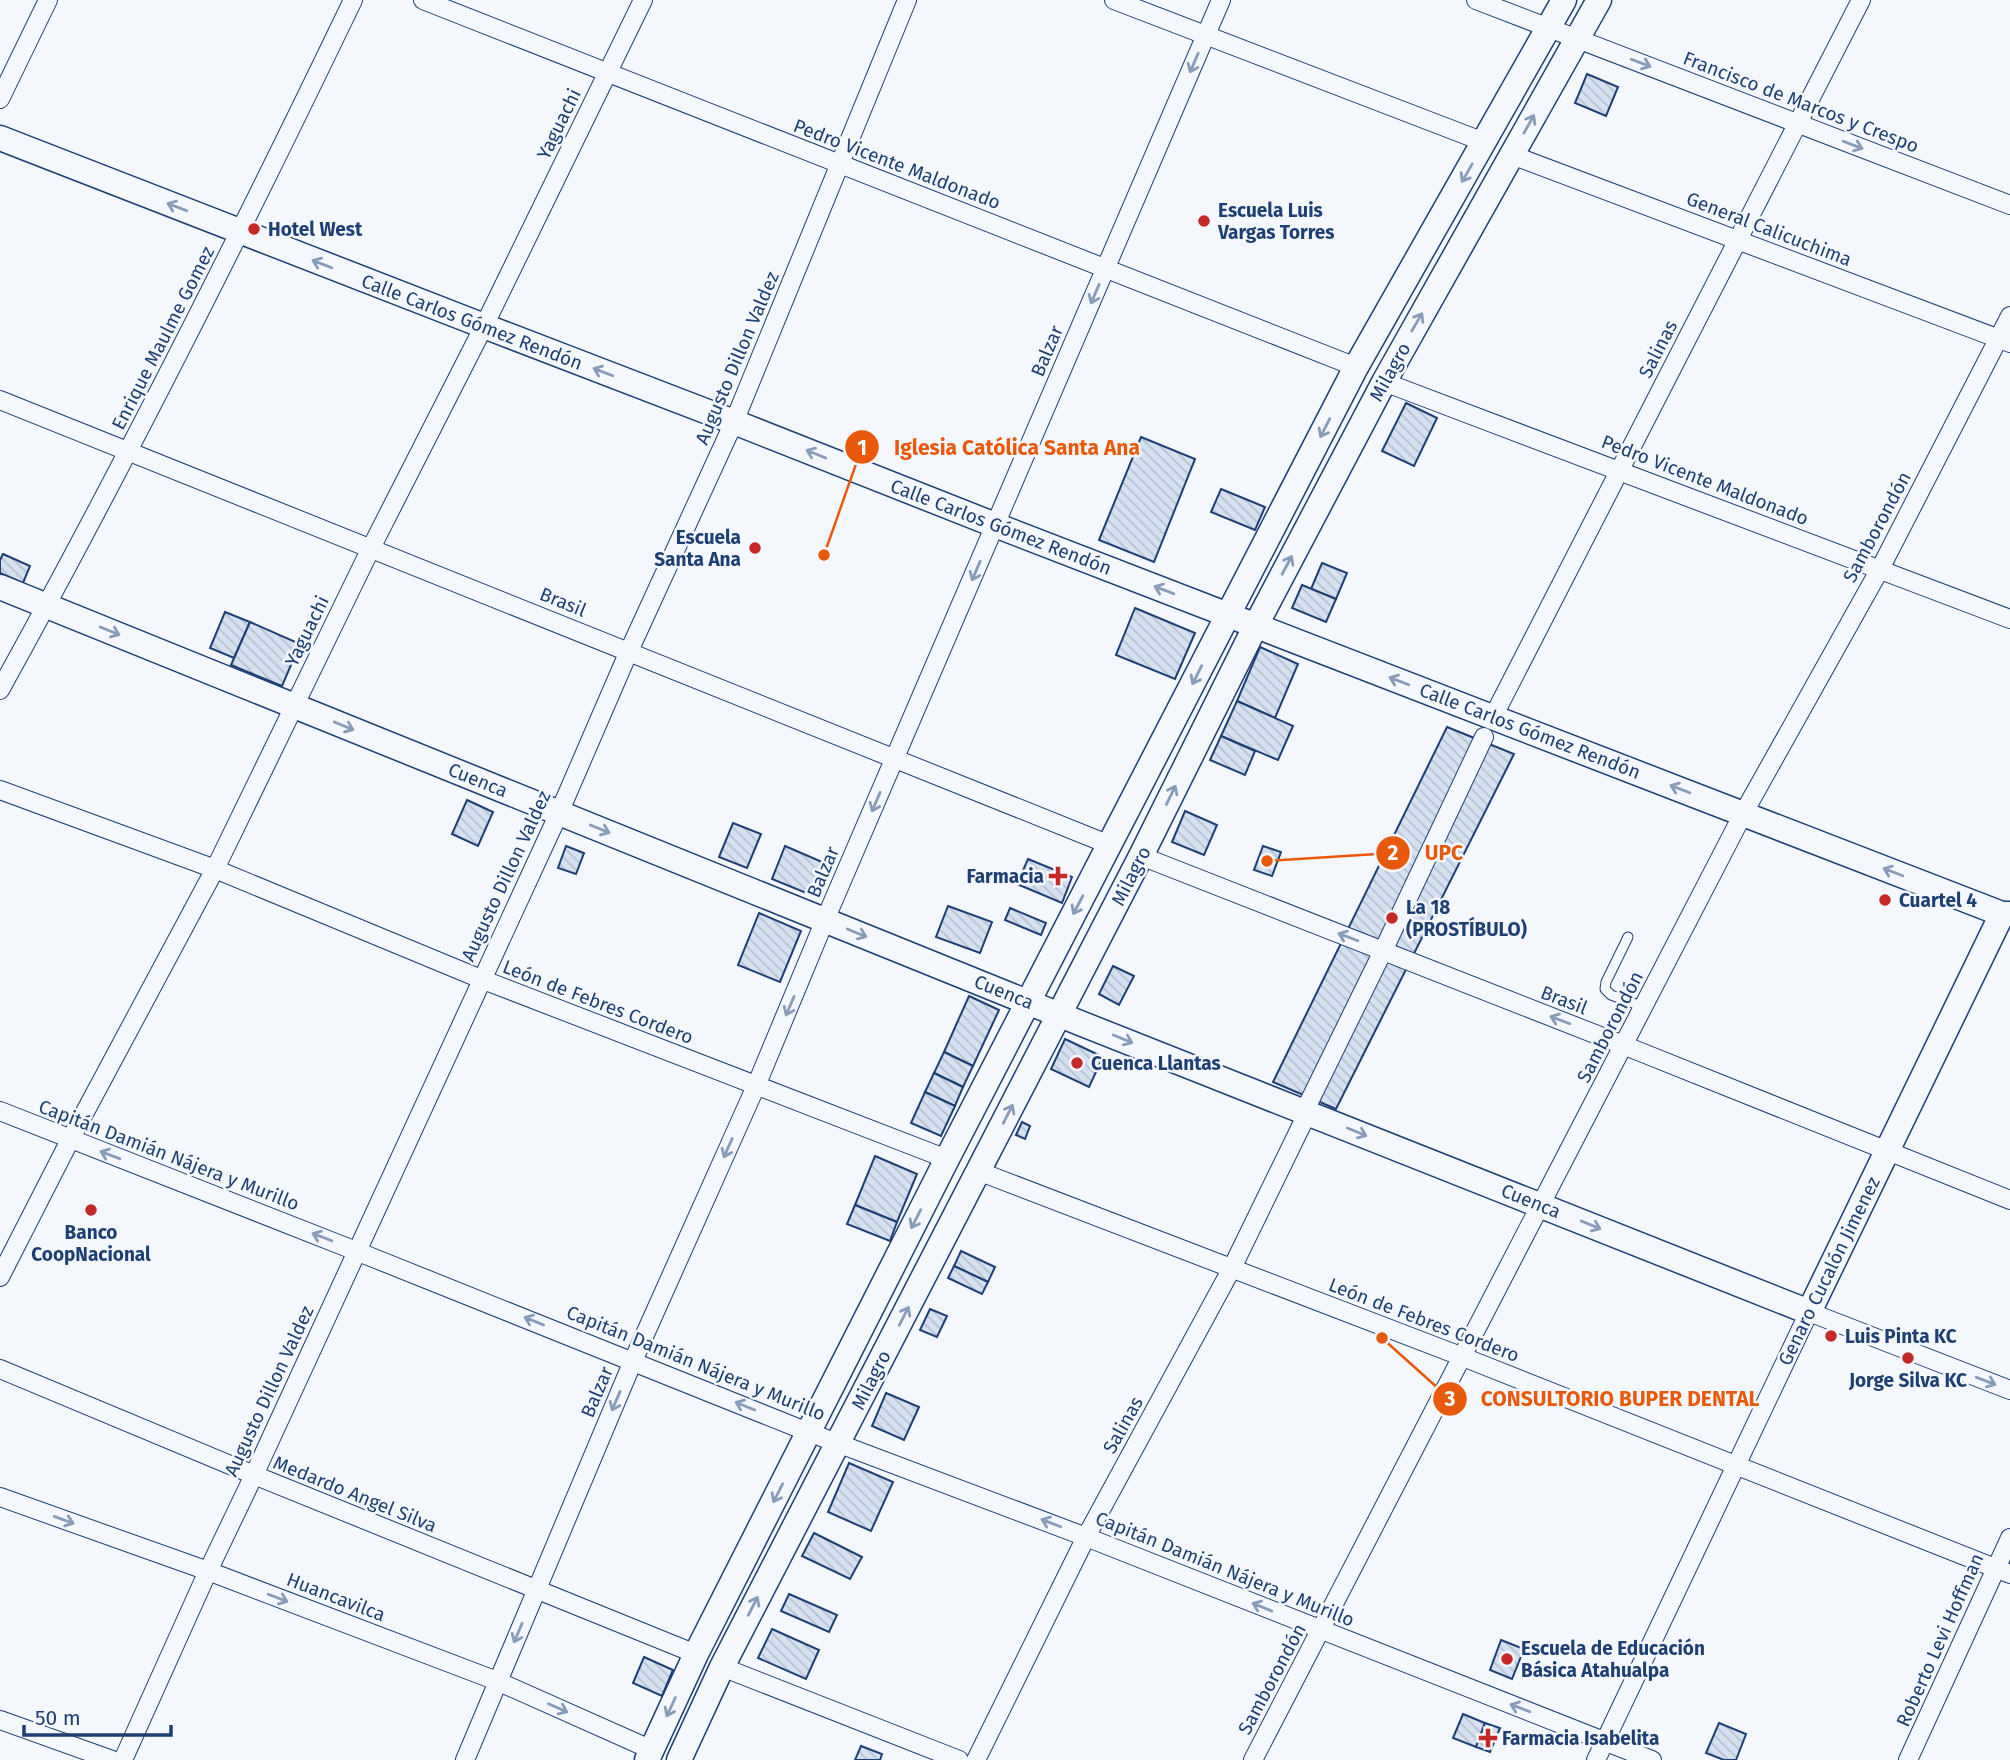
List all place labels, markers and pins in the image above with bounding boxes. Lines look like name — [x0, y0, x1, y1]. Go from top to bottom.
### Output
place label: Escuela Luis Vargas Torres — [1217, 199, 1334, 244]
marker: Escuela Luis Vargas Torres — [1196, 213, 1212, 229]
place label: Hotel West — [268, 218, 363, 241]
marker: Hotel West — [246, 221, 262, 237]
callout: Iglesia Católica Santa Ana — [845, 426, 1154, 468]
place label: Escuela Santa Ana — [654, 526, 741, 571]
marker: Escuela Santa Ana — [747, 540, 763, 556]
callout: UPC — [1376, 832, 1477, 874]
place label: Farmacia — [967, 865, 1044, 888]
marker: Farmacia — [1050, 868, 1066, 884]
place label: Cuartel 4 — [1899, 889, 1977, 912]
marker: Cuartel 4 — [1877, 892, 1893, 908]
place label: La 18 (PROSTÍBULO) — [1406, 896, 1527, 941]
marker: La 18 (PROSTÍBULO) — [1384, 910, 1400, 926]
place label: Cuenca Llantas — [1091, 1052, 1221, 1075]
marker: Cuenca Llantas — [1069, 1055, 1085, 1071]
marker: Banco CoopNacional — [83, 1202, 99, 1218]
place label: Banco CoopNacional — [31, 1221, 151, 1266]
place label: Luis Pinta KC — [1845, 1325, 1957, 1348]
marker: Luis Pinta KC — [1823, 1328, 1839, 1344]
marker: Jorge Silva KC — [1900, 1350, 1916, 1366]
place label: Jorge Silva KC — [1848, 1369, 1967, 1392]
callout: CONSULTORIO BUPER DENTAL — [1432, 1378, 1774, 1420]
place label: Escuela de Educación Básica Atahualpa — [1521, 1637, 1705, 1682]
marker: Escuela de Educación Básica Atahualpa — [1499, 1651, 1515, 1667]
place label: Farmacia Isabelita — [1502, 1727, 1659, 1750]
marker: Farmacia Isabelita — [1480, 1730, 1496, 1746]

